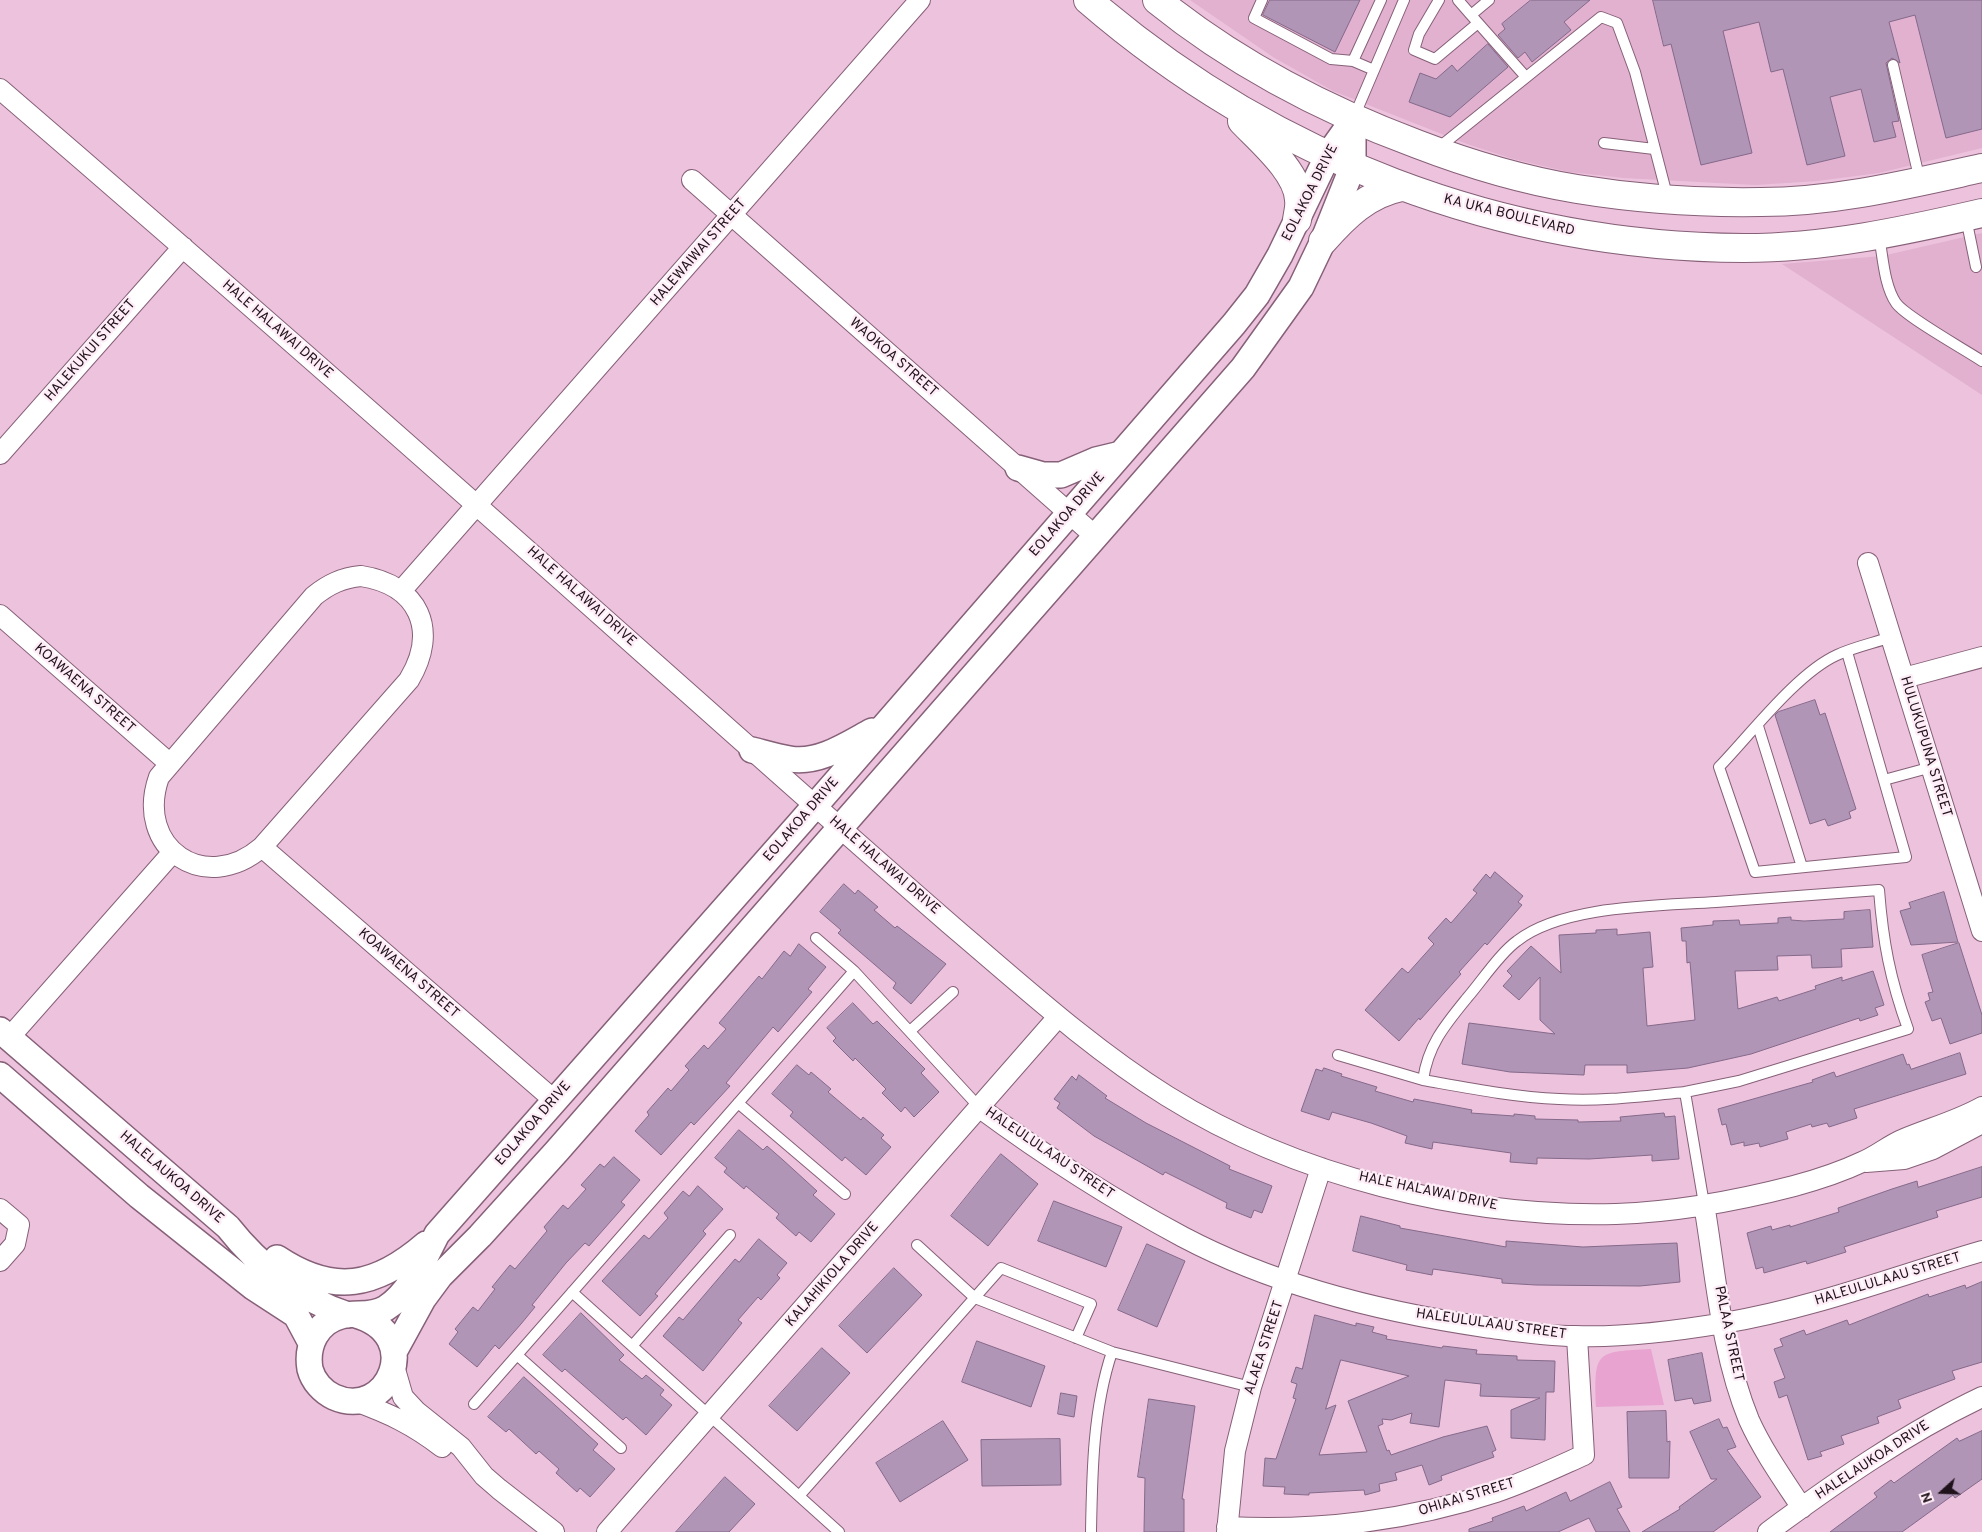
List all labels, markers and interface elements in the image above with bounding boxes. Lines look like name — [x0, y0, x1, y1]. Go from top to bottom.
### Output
street label: EOLAKOA DRIVE — [1279, 142, 1343, 244]
street label: KA UKA BOULEVARD — [1442, 192, 1576, 240]
street label: HALEWAIWAI STREET — [648, 196, 750, 310]
street label: HALE HALAWAI DRIVE — [218, 277, 336, 383]
street label: HALEKUKUI STREET — [42, 297, 140, 405]
street label: WAOKOA STREET — [845, 315, 941, 401]
street label: EOLAKOA DRIVE — [1027, 469, 1109, 561]
street label: HALE HALAWAI DRIVE — [523, 543, 639, 651]
street label: KOAWAENA STREET — [30, 640, 138, 738]
street label: HULUKUPUNA STREET — [1896, 675, 1954, 819]
street label: EOLAKOA DRIVE — [761, 774, 843, 866]
street label: HALE HALAWAI DRIVE — [825, 813, 943, 919]
street label: KOAWAENA STREET — [354, 925, 462, 1023]
street label: EOLAKOA DRIVE — [493, 1078, 575, 1170]
street label: HALEULULAAU STREET — [981, 1105, 1117, 1203]
street label: HALELAUKOA DRIVE — [115, 1128, 227, 1228]
street label: HALE HALAWAI DRIVE — [1357, 1169, 1499, 1215]
street label: KALAHIKIOLA DRIVE — [783, 1219, 883, 1331]
street label: HALEULULAAU STREET — [1813, 1250, 1963, 1310]
street label: PALAA STREET — [1710, 1285, 1746, 1383]
street label: ALAEA STREET — [1242, 1299, 1288, 1397]
street label: HALEULULAAU STREET — [1415, 1306, 1567, 1344]
street label: HALELAUKOA DRIVE — [1813, 1418, 1933, 1504]
north arrow — [1917, 1467, 1967, 1517]
street label: OHIAAI STREET — [1417, 1475, 1517, 1521]
text: N — [1918, 1490, 1937, 1505]

